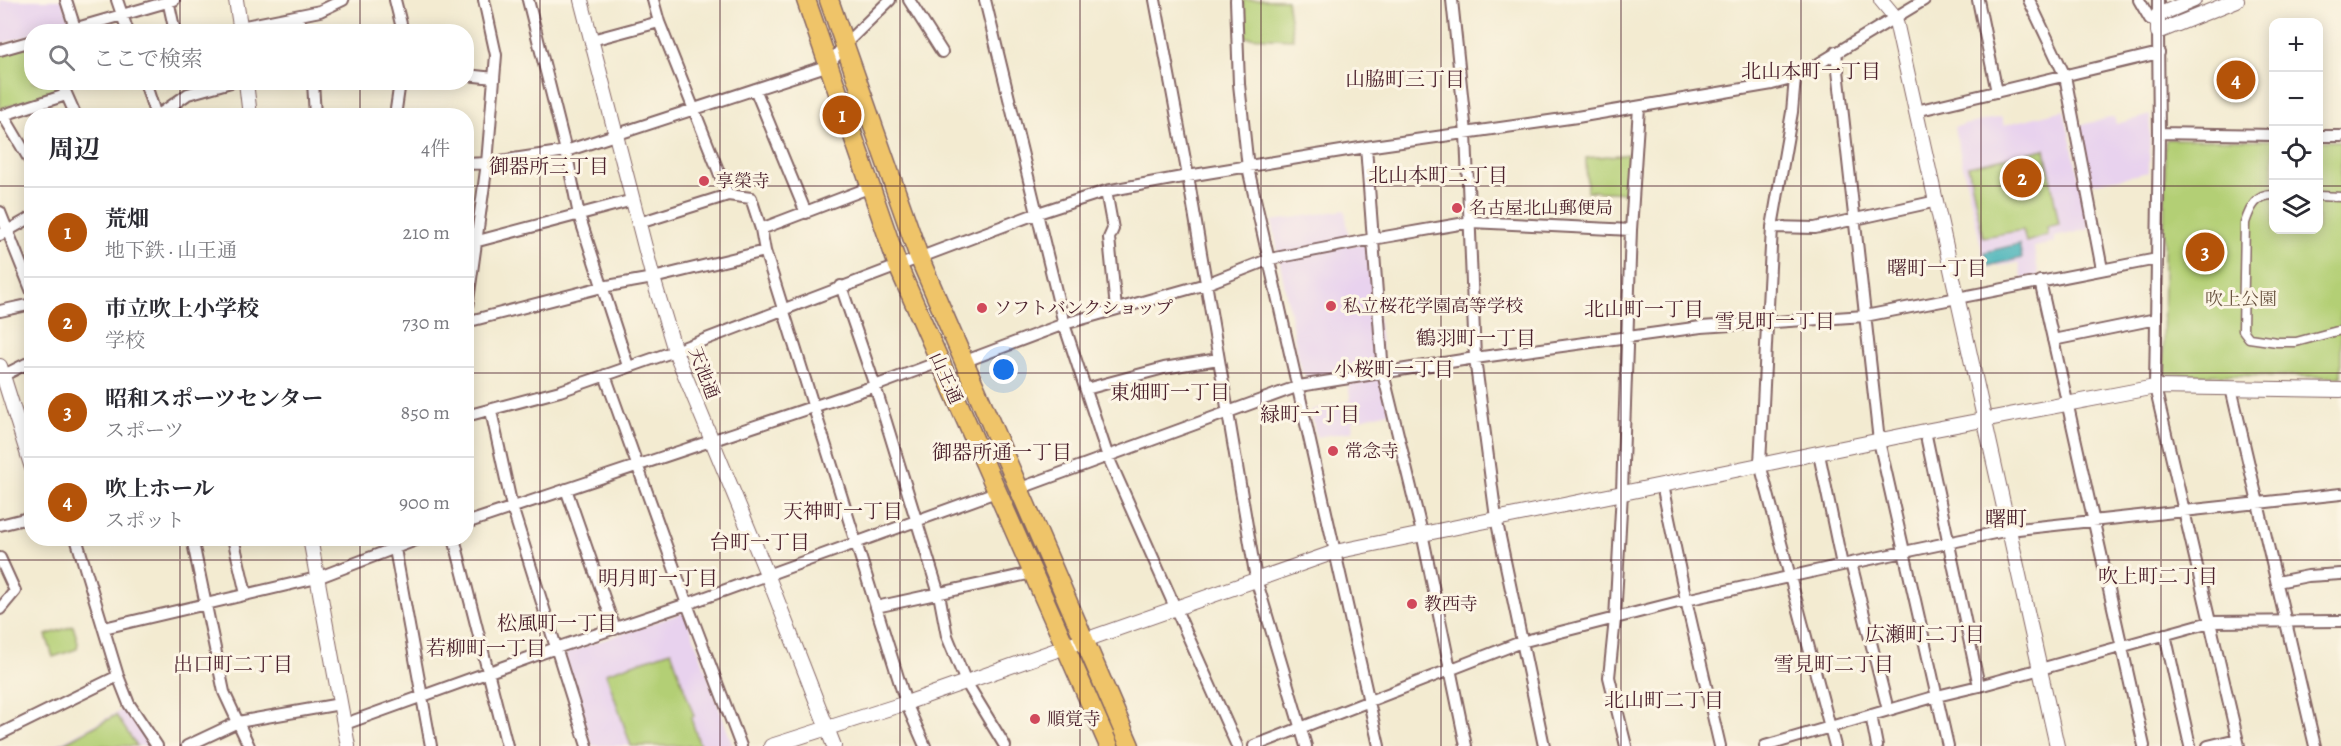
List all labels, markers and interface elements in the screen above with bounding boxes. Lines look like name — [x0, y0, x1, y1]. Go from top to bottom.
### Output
map controls — [2269, 18, 2323, 234]
button: + — [2269, 18, 2323, 72]
search box — [24, 24, 474, 90]
icon: search — [45, 41, 78, 74]
text: ここで検索 — [93, 44, 203, 74]
district label: 北山本町一丁目 — [1741, 58, 1881, 85]
pin: 4 — [2216, 58, 2256, 103]
district label: 山脇町三丁目 — [1345, 66, 1465, 93]
button: − — [2269, 72, 2323, 126]
pin: 1 — [822, 92, 862, 138]
button: locate — [2269, 126, 2323, 180]
text: 周辺 — [48, 132, 100, 167]
text: 4件 — [421, 135, 450, 162]
district label: 御器所三丁目 — [489, 153, 609, 180]
pin: 2 — [2002, 156, 2042, 201]
district label: 北山本町二丁目 — [1368, 162, 1508, 189]
place label: 享榮寺 — [716, 169, 770, 193]
marker: 享榮寺 — [697, 174, 711, 188]
button: layers — [2269, 180, 2323, 234]
place label: 名古屋北山郵便局 — [1469, 196, 1613, 220]
marker: 名古屋北山郵便局 — [1450, 201, 1464, 215]
text: 荒畑 — [105, 204, 149, 234]
text: 1 — [64, 219, 71, 246]
text: 210 m — [402, 219, 450, 246]
pin: 3 — [2186, 230, 2224, 274]
text: 地下鉄 · 山王通 — [105, 237, 237, 264]
district label: 曙町一丁目 — [1887, 255, 1987, 282]
park label: 吹上公園 — [2205, 287, 2277, 311]
text: 市立吹上小学校 — [105, 294, 259, 324]
place label: 私立桜花学園高等学校 — [1343, 294, 1523, 318]
place label: ソフトバンクショップ — [994, 296, 1173, 320]
district label: 北山町一丁目 — [1584, 296, 1704, 323]
marker: 私立桜花学園高等学校 — [1324, 299, 1338, 313]
marker: ソフトバンクショップ — [975, 301, 989, 315]
district label: 雪見町一丁目 — [1715, 308, 1835, 335]
text: 2 — [63, 309, 72, 336]
text: 730 m — [402, 309, 450, 336]
district label: 鶴羽町一丁目 — [1416, 325, 1536, 352]
text: 学校 — [105, 327, 145, 354]
street label: 天池通 — [683, 343, 725, 403]
street label: 山王通 — [924, 348, 968, 408]
your location — [989, 355, 1018, 384]
district label: 小桜町一丁目 — [1334, 356, 1454, 383]
district label: 東畑町一丁目 — [1110, 379, 1230, 406]
text: 昭和スポーツセンター — [105, 384, 323, 414]
text: 3 — [63, 399, 72, 426]
text: 850 m — [400, 399, 450, 426]
district label: 緑町一丁目 — [1260, 401, 1360, 428]
text: スポーツ — [105, 417, 184, 444]
district label: 御器所通一丁目 — [932, 439, 1072, 466]
place label: 常念寺 — [1345, 439, 1399, 463]
marker: 常念寺 — [1326, 444, 1340, 458]
text: 吹上ホール — [105, 474, 215, 504]
text: 4 — [63, 489, 72, 516]
text: 900 m — [399, 489, 450, 516]
district label: 天神町一丁目 — [783, 498, 903, 525]
district label: 曙町 — [1985, 505, 2027, 533]
text: スポット — [105, 507, 185, 534]
district label: 台町一丁目 — [710, 529, 810, 556]
district label: 吹上町二丁目 — [2098, 563, 2218, 590]
district label: 明月町一丁目 — [598, 565, 718, 592]
place label: 教西寺 — [1424, 592, 1478, 616]
marker: 教西寺 — [1405, 597, 1419, 611]
district label: 松風町一丁目 — [497, 610, 617, 637]
district label: 広瀬町二丁目 — [1865, 621, 1985, 648]
district label: 若柳町一丁目 — [426, 635, 546, 662]
district label: 出口町二丁目 — [173, 651, 293, 678]
district label: 雪見町二丁目 — [1774, 651, 1894, 678]
district label: 北山町二丁目 — [1604, 687, 1724, 714]
place label: 順覚寺 — [1047, 707, 1101, 731]
marker: 順覚寺 — [1028, 712, 1042, 726]

